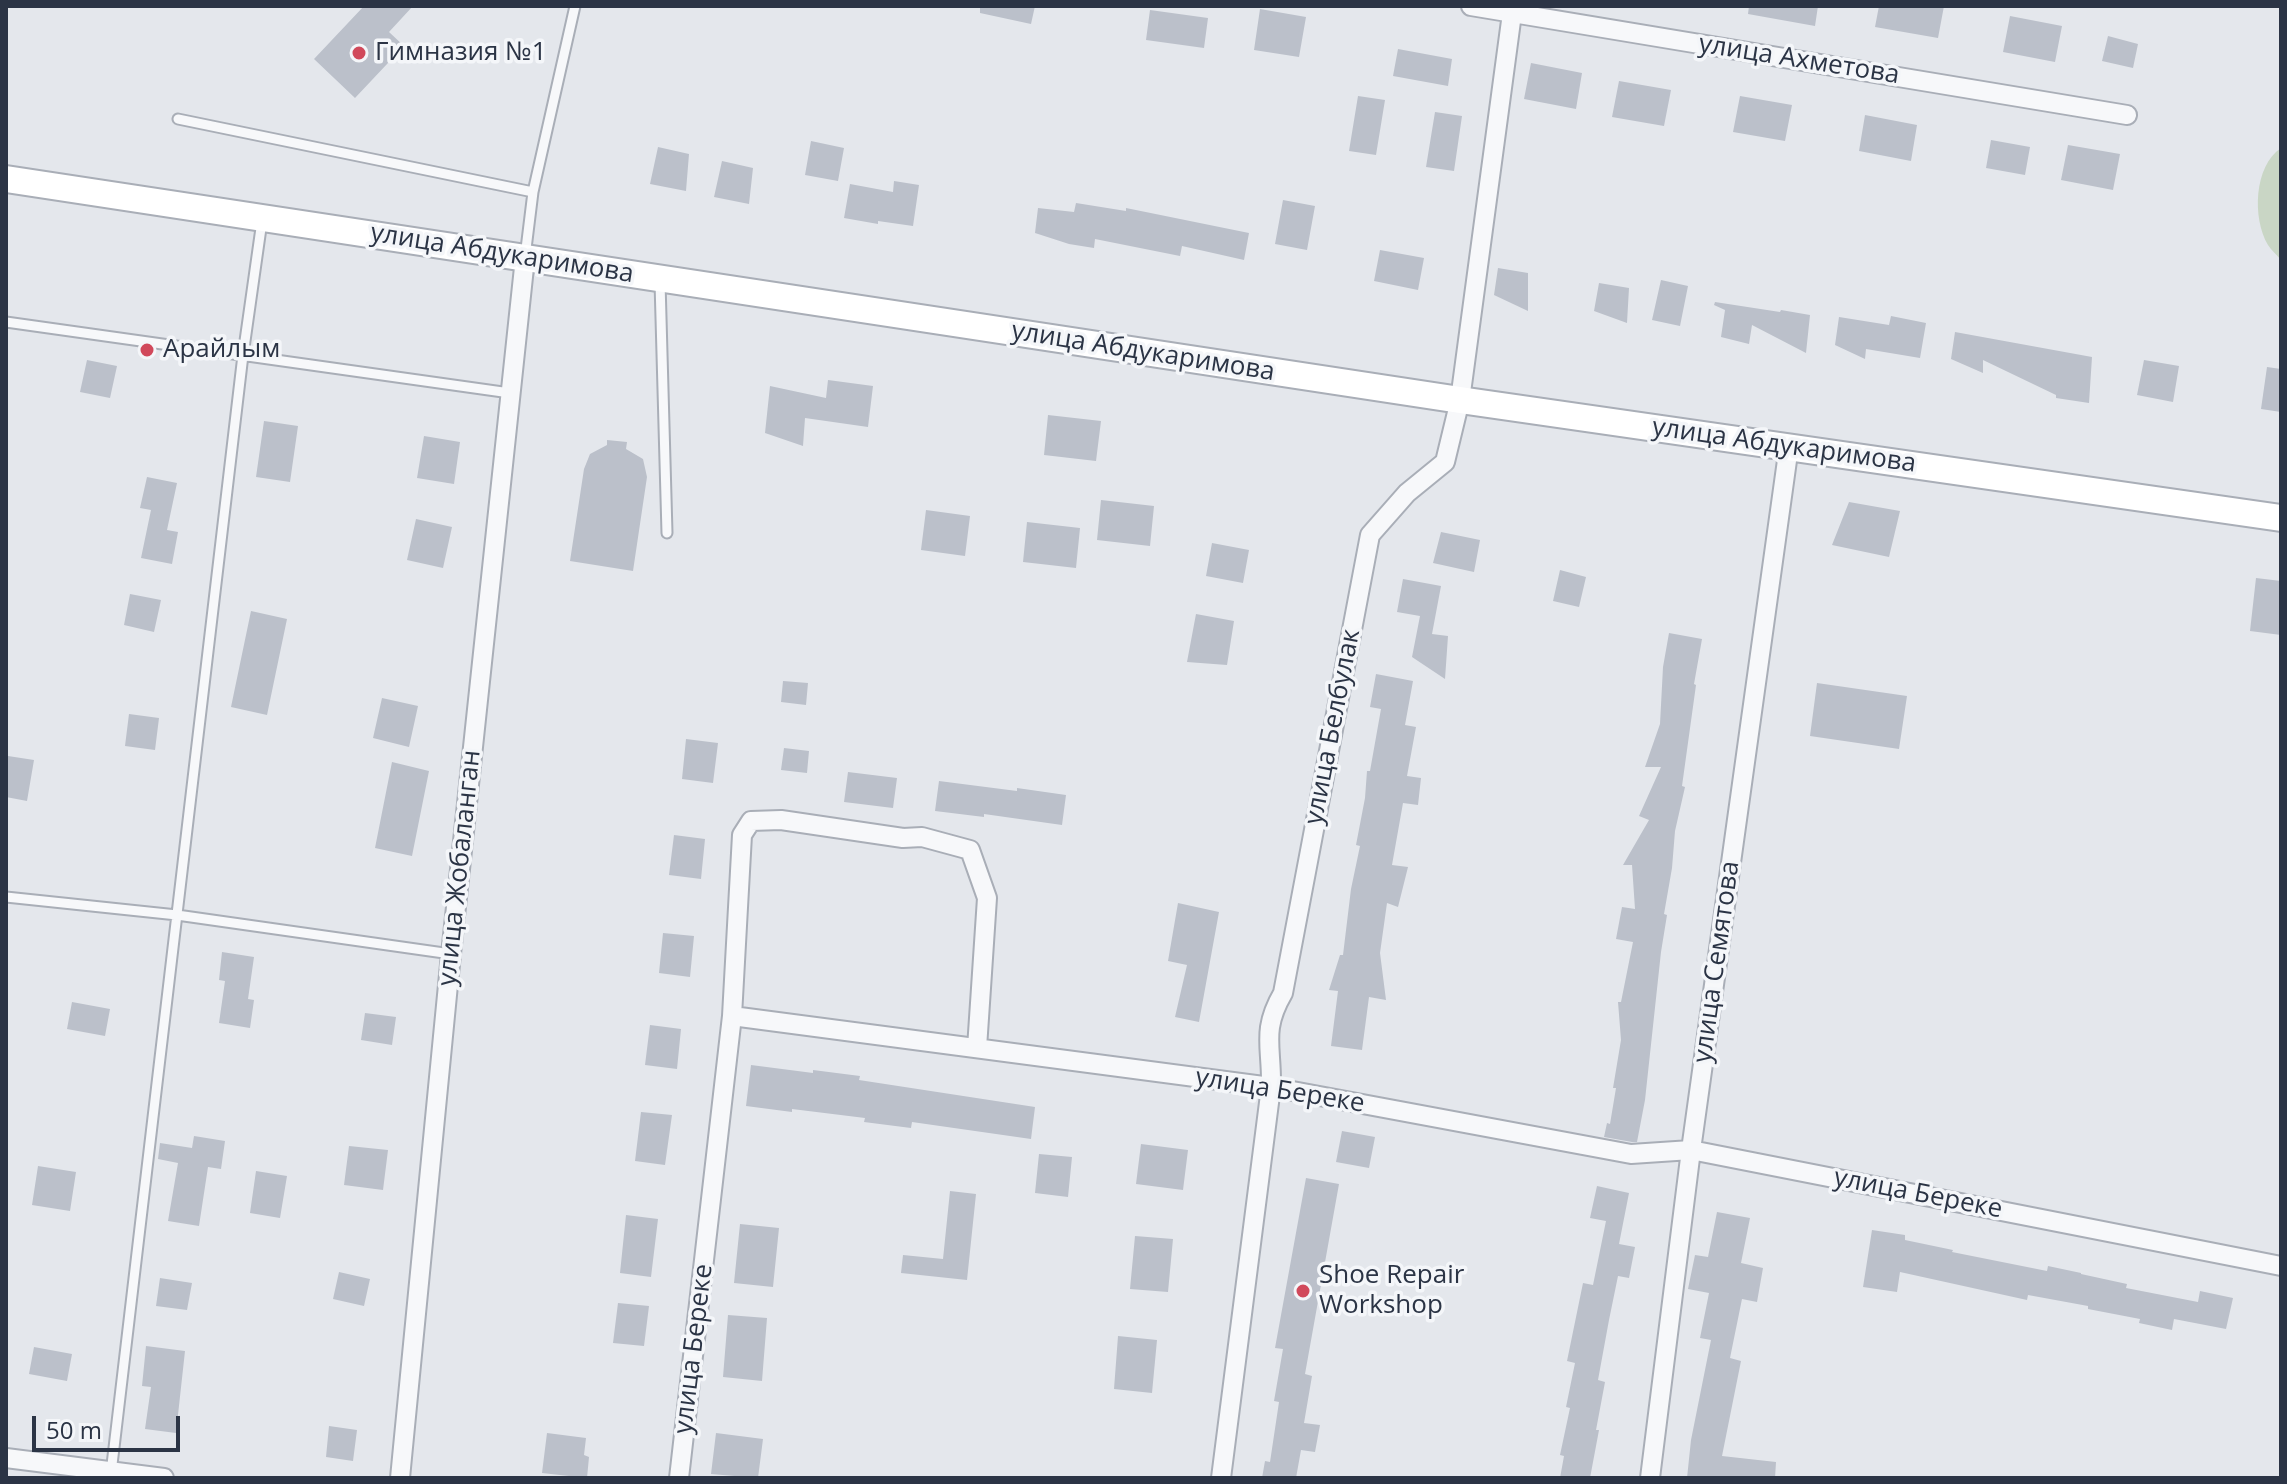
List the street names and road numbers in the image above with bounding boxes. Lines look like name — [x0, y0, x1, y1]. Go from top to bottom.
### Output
street label: улица Ахметова — [1696, 29, 1902, 91]
street label: улица Абдукаримова — [368, 218, 636, 290]
street label: улица Абдукаримова — [1009, 316, 1277, 388]
street label: улица Абдукаримова — [1650, 412, 1918, 480]
street label: улица Белбулак — [1299, 627, 1367, 827]
street label: улица Жобаланган — [432, 748, 488, 988]
street label: улица Семятова — [1687, 859, 1747, 1065]
street label: улица Береке — [1193, 1062, 1367, 1120]
street label: улица Береке — [1831, 1162, 2005, 1226]
street label: улица Береке — [668, 1262, 720, 1436]

